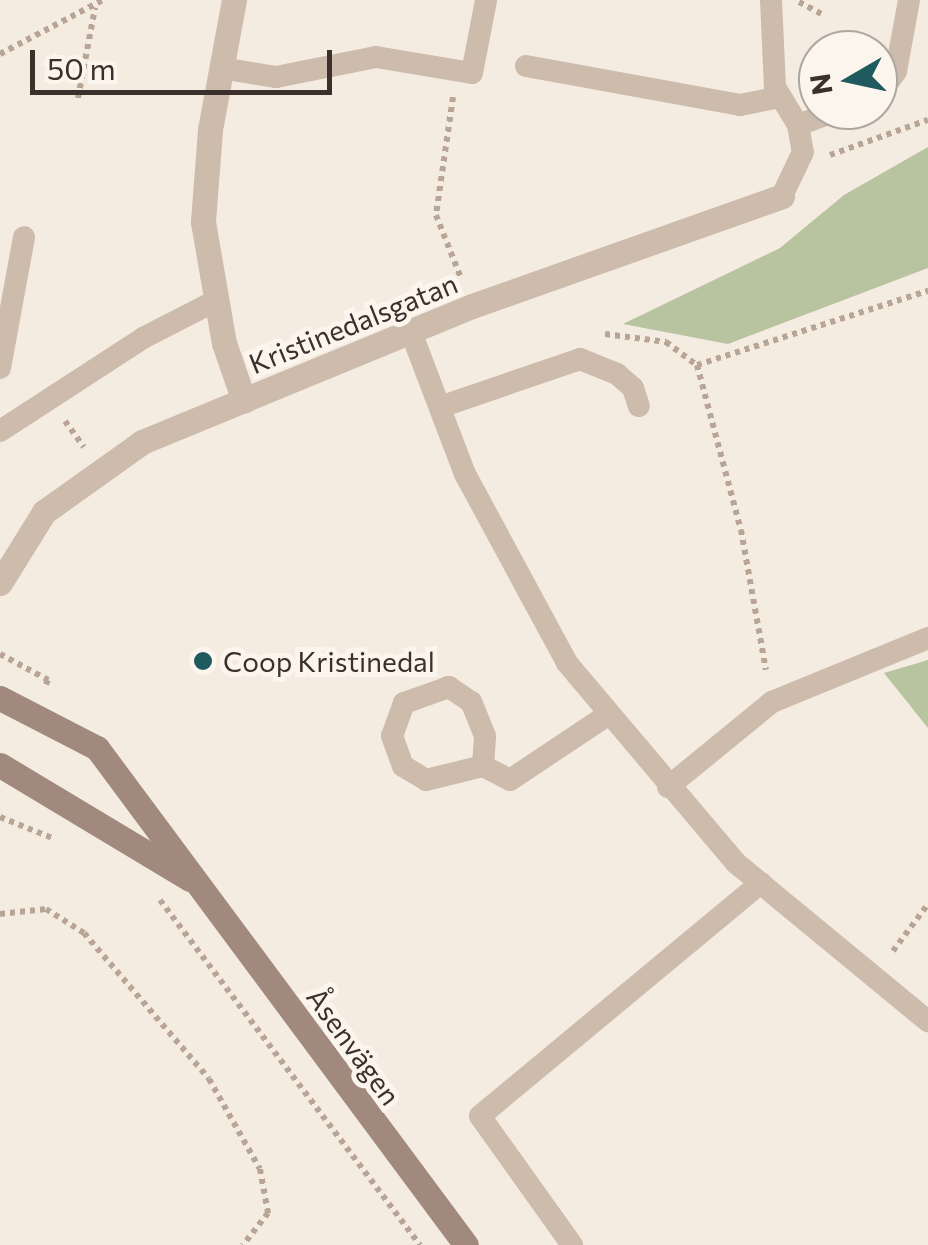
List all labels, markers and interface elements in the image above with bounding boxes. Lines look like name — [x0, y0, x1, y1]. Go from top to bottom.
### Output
scale bar — [35, 30, 338, 92]
north arrow — [798, 30, 898, 130]
text: 50 m — [47, 49, 116, 86]
text: N — [802, 71, 839, 97]
street label: Kristinedalsgatan — [244, 266, 462, 380]
place label: Coop Kristinedal — [223, 644, 435, 678]
marker: Coop Kristinedal — [192, 650, 214, 672]
street label: Åsenvägen — [300, 981, 408, 1111]

